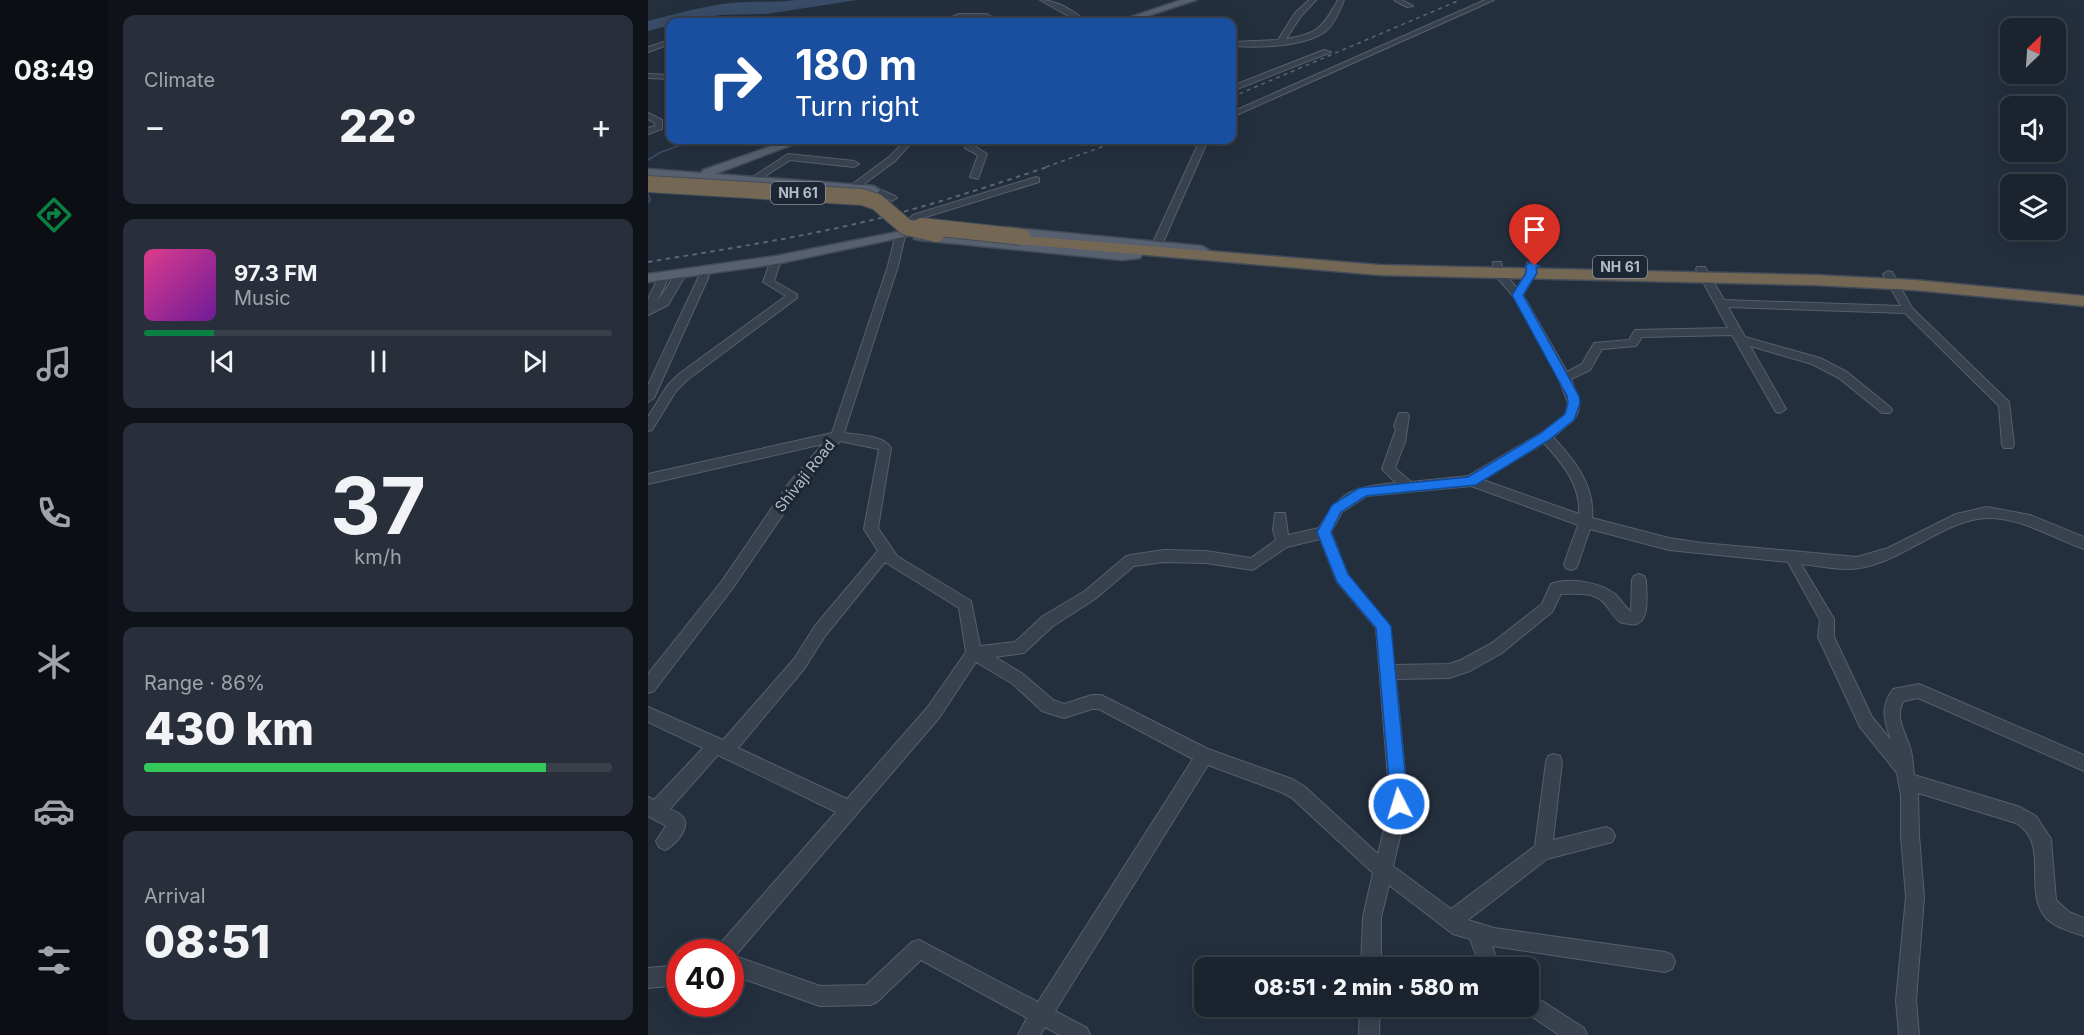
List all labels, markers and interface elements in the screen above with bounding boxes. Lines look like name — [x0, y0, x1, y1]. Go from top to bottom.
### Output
north arrow — [2000, 18, 2066, 84]
map controls — [2000, 18, 2066, 240]
text: 180 m — [795, 39, 917, 90]
icon: right — [696, 42, 774, 120]
text: 08:49 — [14, 54, 94, 87]
text: Climate — [144, 68, 215, 92]
text: Turn right — [795, 90, 919, 123]
button: sound — [2000, 96, 2066, 162]
text: 22° — [339, 98, 417, 153]
text: − — [144, 106, 166, 146]
text: + — [590, 106, 612, 146]
button: layers — [2000, 174, 2066, 240]
road number: NH 61 — [771, 182, 825, 204]
icon: directions — [33, 194, 75, 236]
pin — [1509, 204, 1560, 266]
icon: arrive — [1518, 213, 1551, 246]
road number: NH 61 — [1593, 256, 1647, 278]
text: 97.3 FM — [234, 260, 318, 286]
text: Music — [234, 286, 291, 310]
icon: music — [33, 343, 75, 385]
icon: previous — [206, 345, 239, 378]
icon: pause — [362, 345, 395, 378]
icon: next — [518, 345, 551, 378]
street label: Shivaji Road — [770, 436, 839, 516]
text: 37 — [330, 458, 426, 553]
icon: phone — [33, 492, 75, 534]
text: km/h — [354, 545, 402, 569]
icon: climate — [33, 641, 75, 683]
text: Range · 86% — [144, 671, 265, 695]
text: 430 km — [144, 701, 314, 756]
position arrow — [1367, 772, 1431, 836]
icon: car — [33, 790, 75, 832]
text: Arrival — [144, 884, 206, 908]
text: 08:51 — [144, 914, 270, 969]
icon: filters — [33, 939, 75, 981]
speed limit sign: 40 — [666, 939, 744, 1017]
text: 08:51 · 2 min · 580 m — [1254, 974, 1479, 1000]

